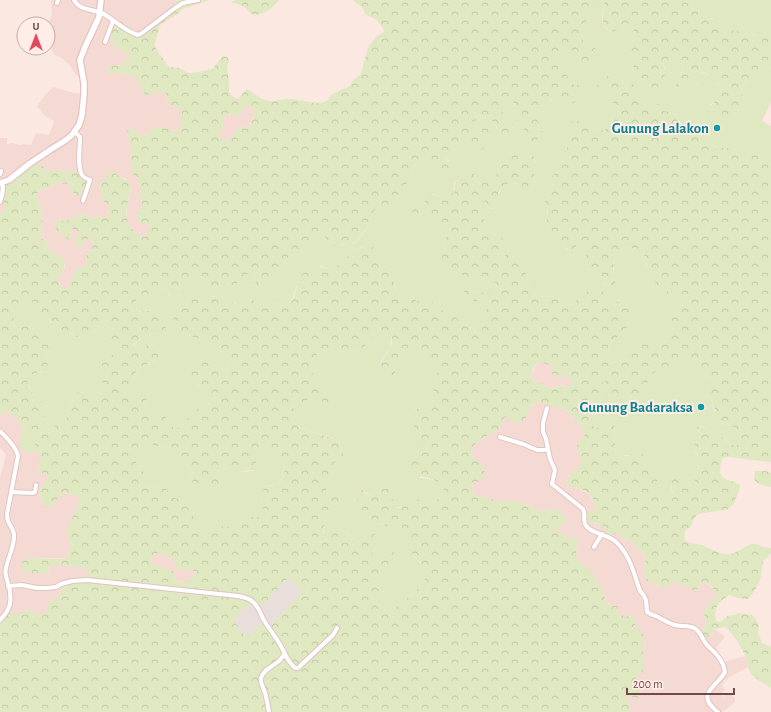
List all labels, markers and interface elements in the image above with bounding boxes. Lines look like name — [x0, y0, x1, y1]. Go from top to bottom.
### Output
north arrow — [16, 16, 56, 56]
text: U — [32, 21, 40, 32]
place label: Gunung Lalakon — [612, 121, 709, 136]
marker: Gunung Lalakon — [712, 123, 722, 133]
place label: Gunung Badaraksa — [580, 400, 693, 415]
marker: Gunung Badaraksa — [696, 402, 706, 412]
scale bar — [627, 670, 734, 696]
text: 200 m — [633, 678, 663, 690]

